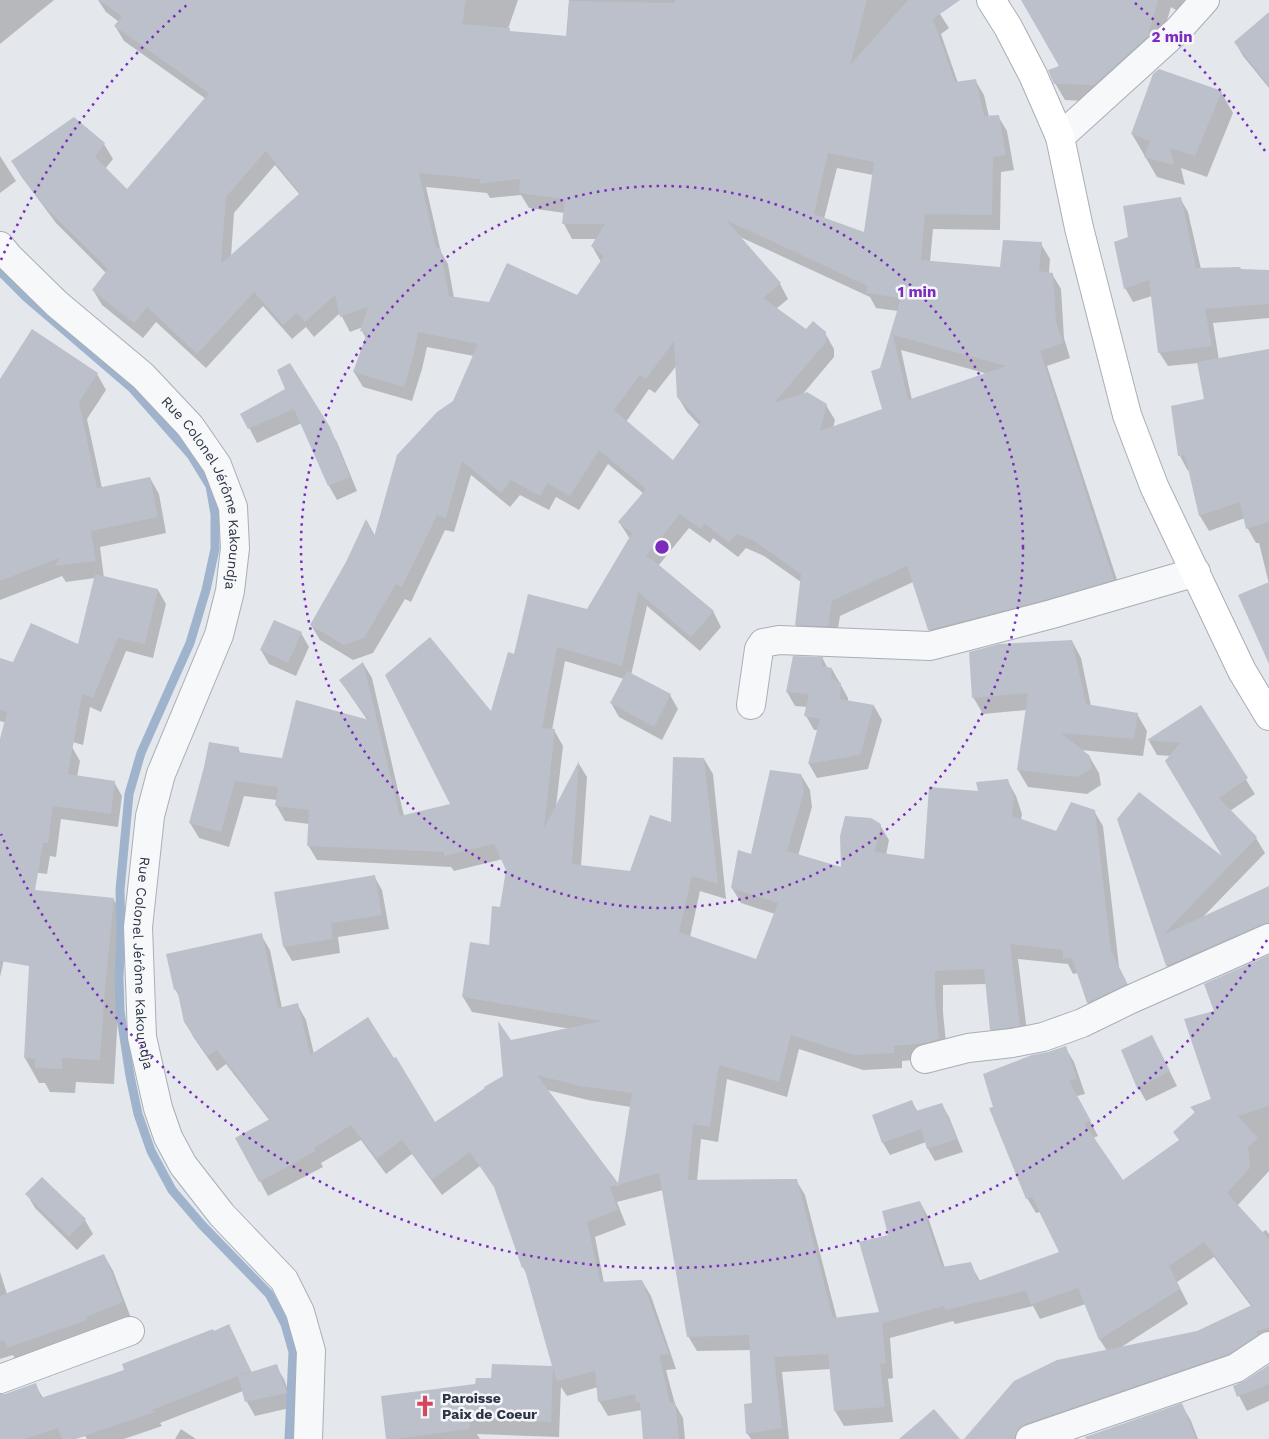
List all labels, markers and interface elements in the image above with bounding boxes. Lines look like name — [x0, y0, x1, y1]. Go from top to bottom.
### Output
text: 2 min — [1151, 28, 1193, 46]
text: 1 min — [898, 283, 936, 301]
street label: Rue Colonel Jérôme Kakoundja — [158, 393, 243, 591]
centre of rings — [653, 538, 671, 556]
street label: Rue Colonel Jérôme Kakoundja — [130, 856, 157, 1071]
place label: Paroisse Paix de Coeur — [442, 1390, 537, 1422]
church icon: Paroisse Paix de Coeur — [412, 1393, 438, 1419]

